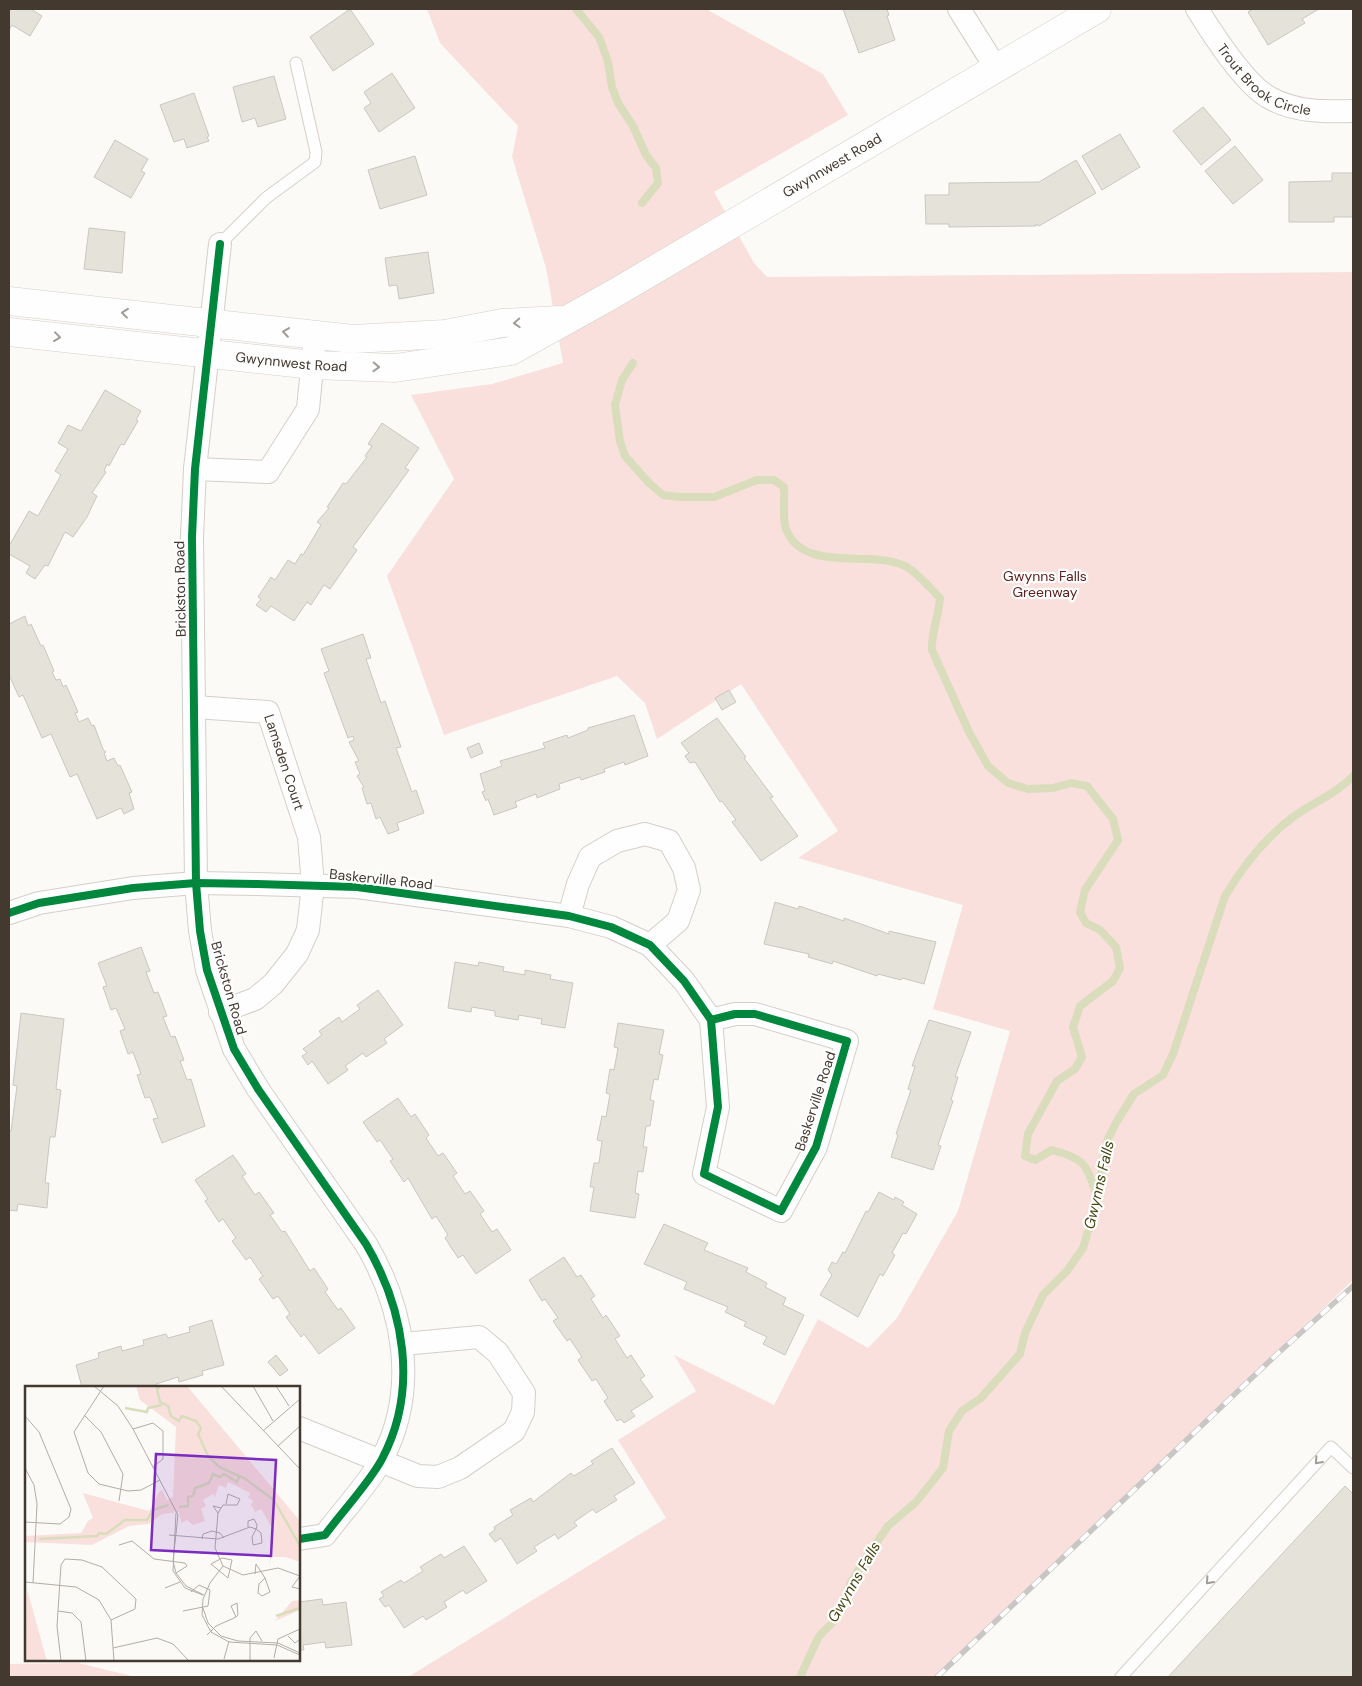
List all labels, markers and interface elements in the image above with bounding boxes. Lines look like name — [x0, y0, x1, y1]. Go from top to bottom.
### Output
street label: Trout Brook Circle — [1213, 40, 1312, 119]
street label: Gwynnwest Road — [779, 129, 885, 201]
one-way arrow — [120, 308, 128, 319]
one-way arrow — [513, 317, 521, 328]
one-way arrow — [282, 327, 290, 338]
one-way arrow — [54, 331, 62, 342]
street label: Gwynnwest Road — [235, 348, 348, 375]
one-way arrow — [372, 362, 380, 373]
street label: Brickston Road — [170, 541, 190, 637]
park label: Gwynns Falls Greenway — [1003, 567, 1087, 601]
street label: Lamsden Court — [260, 712, 309, 813]
street label: Baskerville Road — [328, 865, 434, 893]
street label: Brickston Road — [207, 939, 251, 1037]
street label: Baskerville Road — [790, 1049, 840, 1153]
water label: Gwynns Falls — [1079, 1139, 1119, 1231]
inset map — [25, 1386, 300, 1661]
one-way arrow — [1315, 1455, 1324, 1464]
water label: Gwynns Falls — [823, 1538, 885, 1626]
one-way arrow — [1206, 1575, 1215, 1584]

